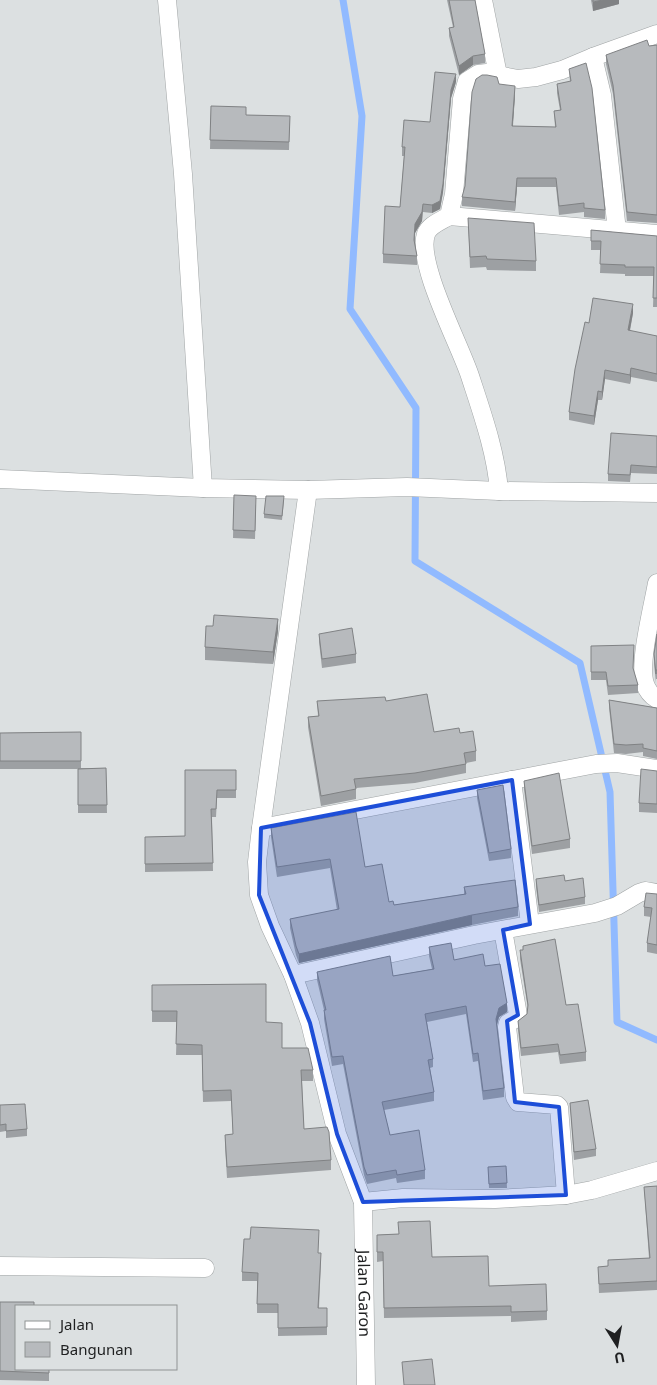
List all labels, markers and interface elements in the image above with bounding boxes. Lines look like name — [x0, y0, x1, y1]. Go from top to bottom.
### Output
street label: Jalan Garon — [353, 1248, 376, 1337]
legend — [15, 1305, 178, 1370]
text: Jalan — [58, 1314, 94, 1334]
north arrow — [592, 1320, 642, 1370]
text: Bangunan — [60, 1339, 133, 1359]
text: U — [613, 1348, 627, 1369]

